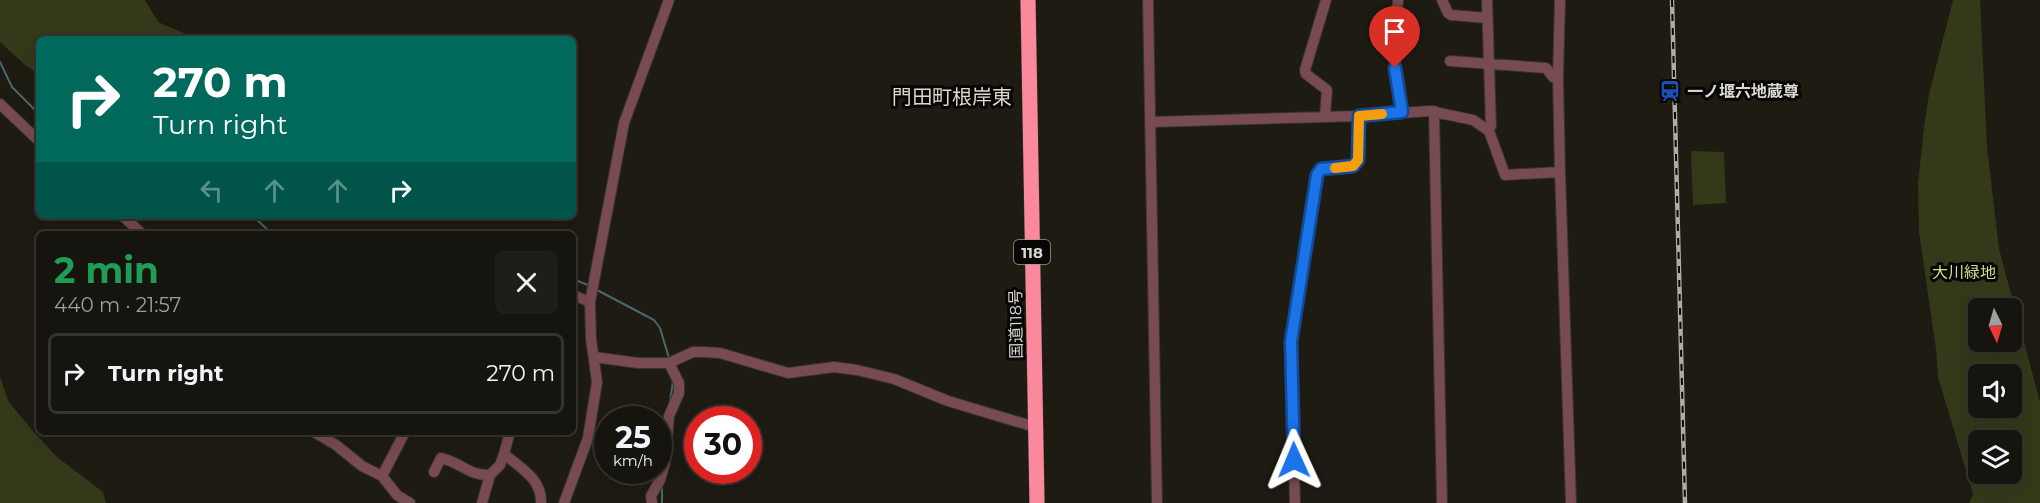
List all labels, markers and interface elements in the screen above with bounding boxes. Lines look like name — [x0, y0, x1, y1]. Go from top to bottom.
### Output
pin — [1369, 6, 1420, 68]
icon: arrive — [1378, 15, 1411, 48]
text: 270 m — [153, 56, 287, 108]
icon: right — [54, 60, 132, 138]
station icon: 一ノ堰六地蔵尊 — [1658, 79, 1682, 103]
place label: 一ノ堰六地蔵尊 — [1687, 82, 1799, 101]
district label: 門田町根岸東 — [892, 85, 1012, 109]
text: Turn right — [153, 108, 288, 141]
icon: left — [195, 174, 228, 207]
icon: ahead — [258, 174, 291, 207]
icon: ahead — [321, 174, 354, 207]
icon: right — [384, 174, 417, 207]
road number: 118 — [1014, 240, 1050, 264]
text: 2 min — [54, 248, 159, 292]
button: close — [495, 251, 558, 314]
park label: 大川緑地 — [1932, 263, 1996, 282]
street label: 国道118号 — [1006, 289, 1026, 359]
text: 440 m · 21:57 — [54, 293, 181, 317]
north arrow — [1968, 298, 2022, 352]
map controls — [1968, 298, 2022, 484]
icon: right — [57, 357, 90, 390]
text: Turn right — [108, 360, 223, 387]
text: 270 m — [486, 360, 555, 387]
button: sound — [1968, 364, 2022, 418]
speed limit sign: 30 — [684, 406, 762, 484]
text: 25 — [615, 419, 651, 456]
position arrow — [1262, 428, 1326, 492]
button: layers — [1968, 430, 2022, 484]
text: km/h — [613, 451, 653, 470]

